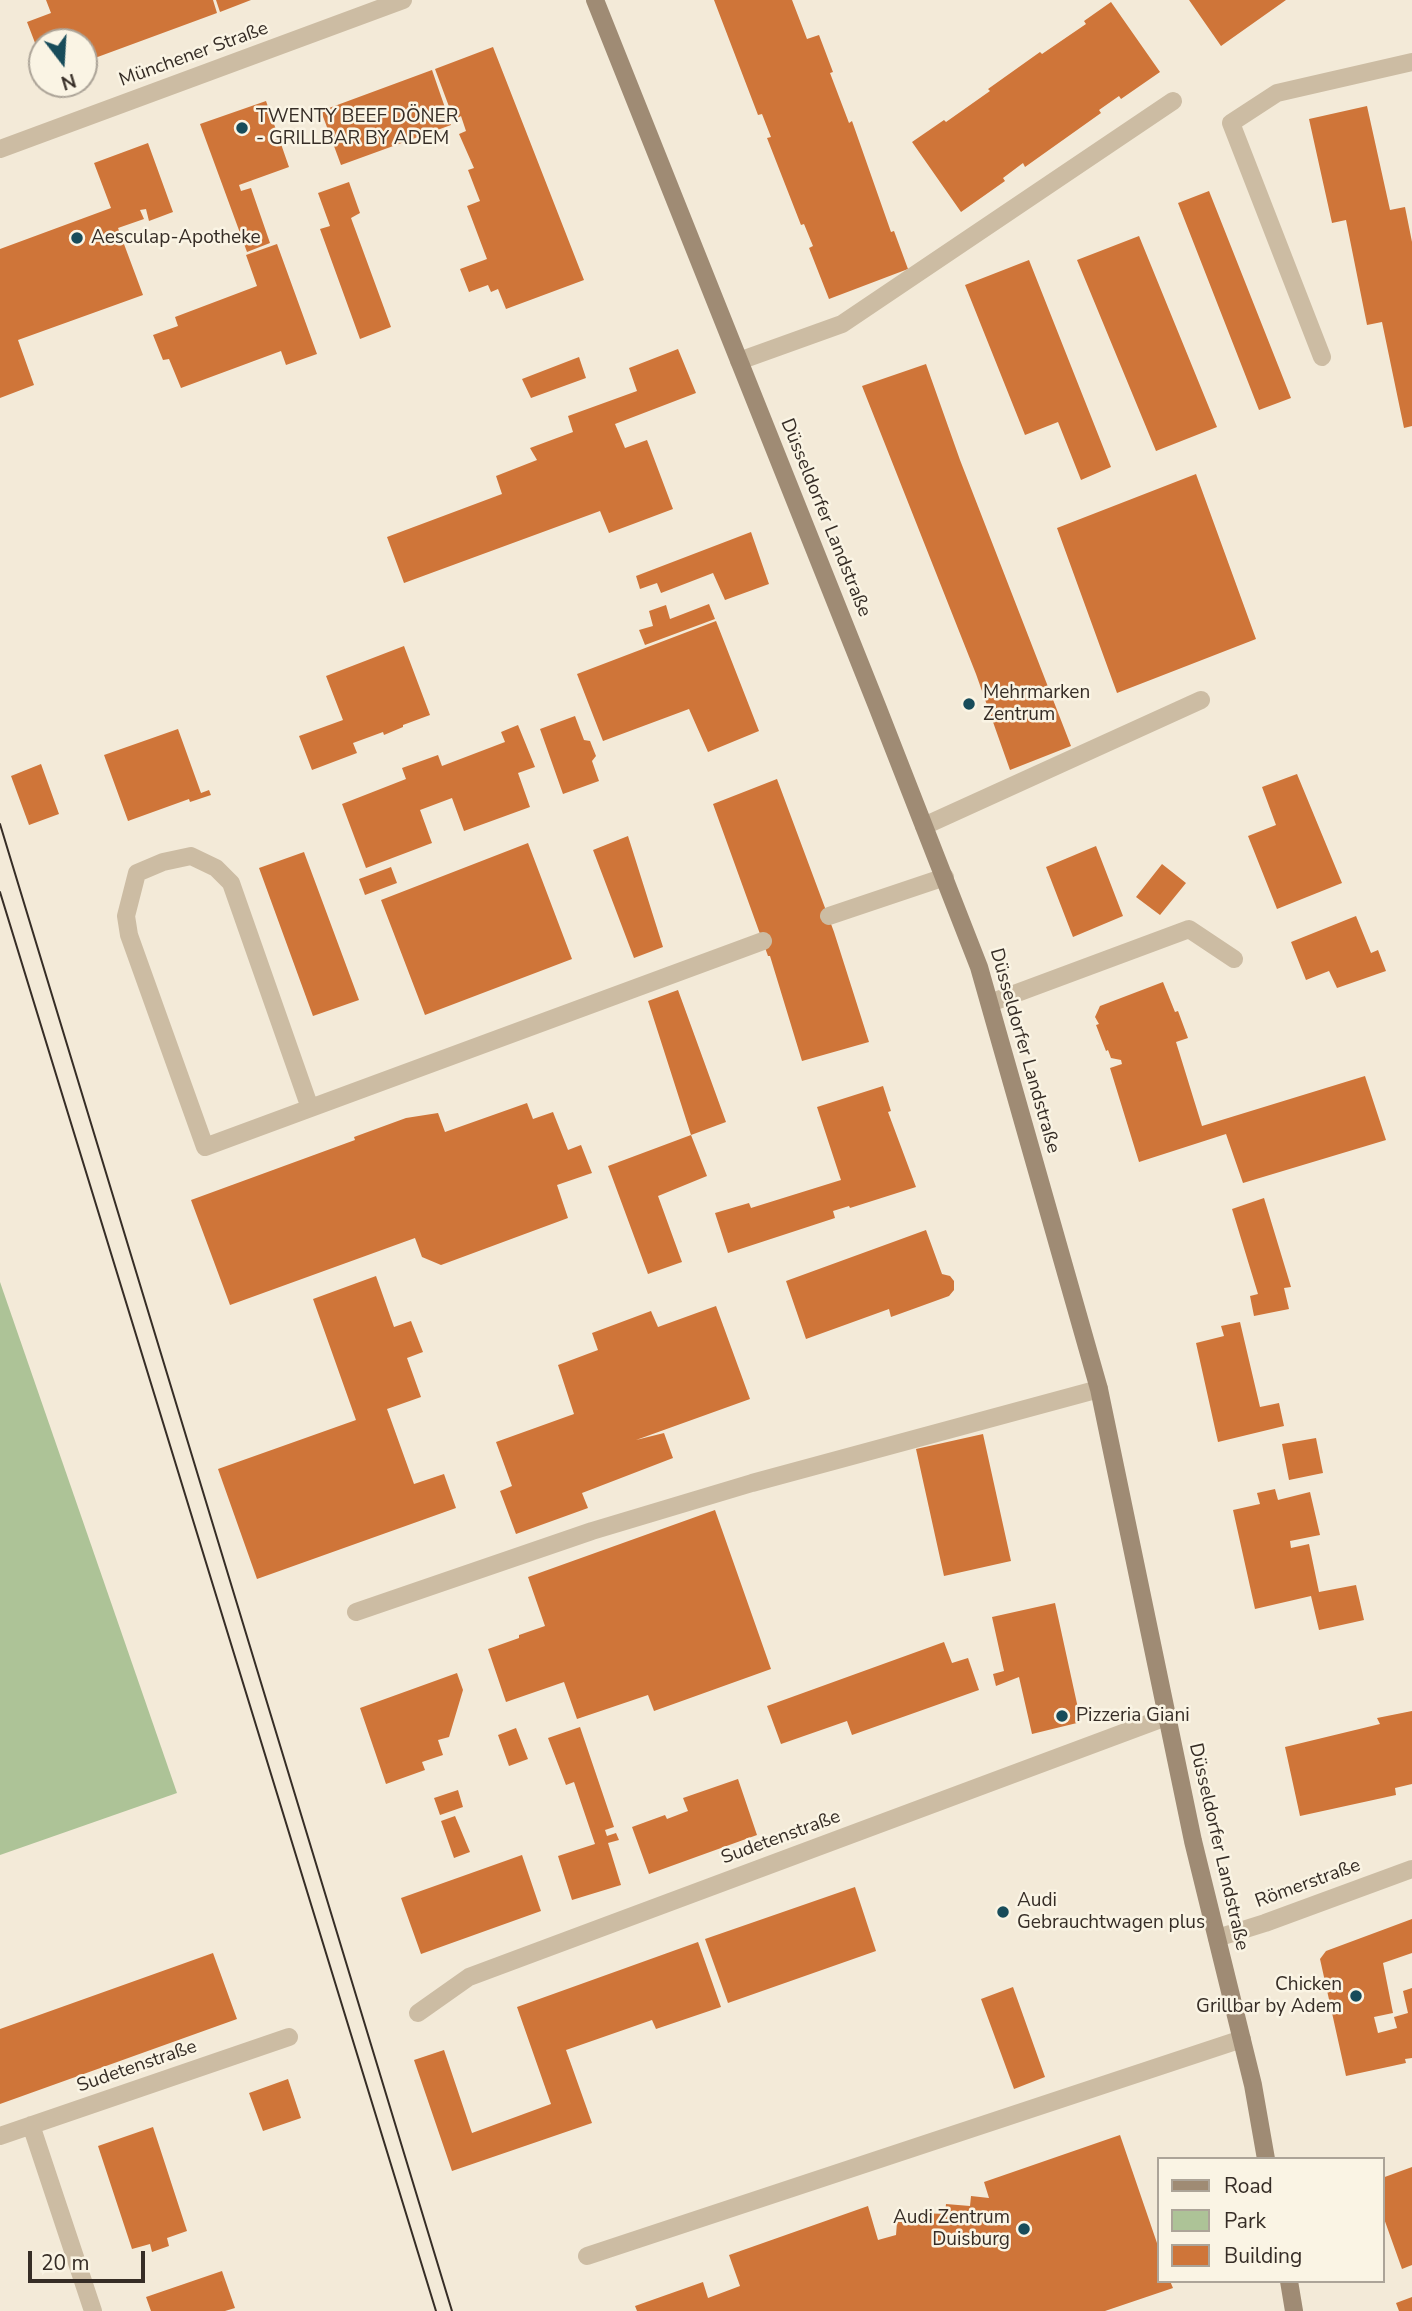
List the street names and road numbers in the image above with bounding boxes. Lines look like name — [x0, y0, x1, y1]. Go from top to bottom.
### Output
street label: Münchener Straße — [116, 17, 272, 93]
street label: Düsseldorfer Landstraße — [775, 415, 875, 621]
street label: Düsseldorfer Landstraße — [984, 946, 1064, 1156]
street label: Düsseldorfer Landstraße — [1183, 1741, 1253, 1953]
street label: Sudetenstraße — [718, 1806, 844, 1870]
street label: Römerstraße — [1252, 1854, 1364, 1914]
street label: Sudetenstraße — [74, 2036, 200, 2098]

